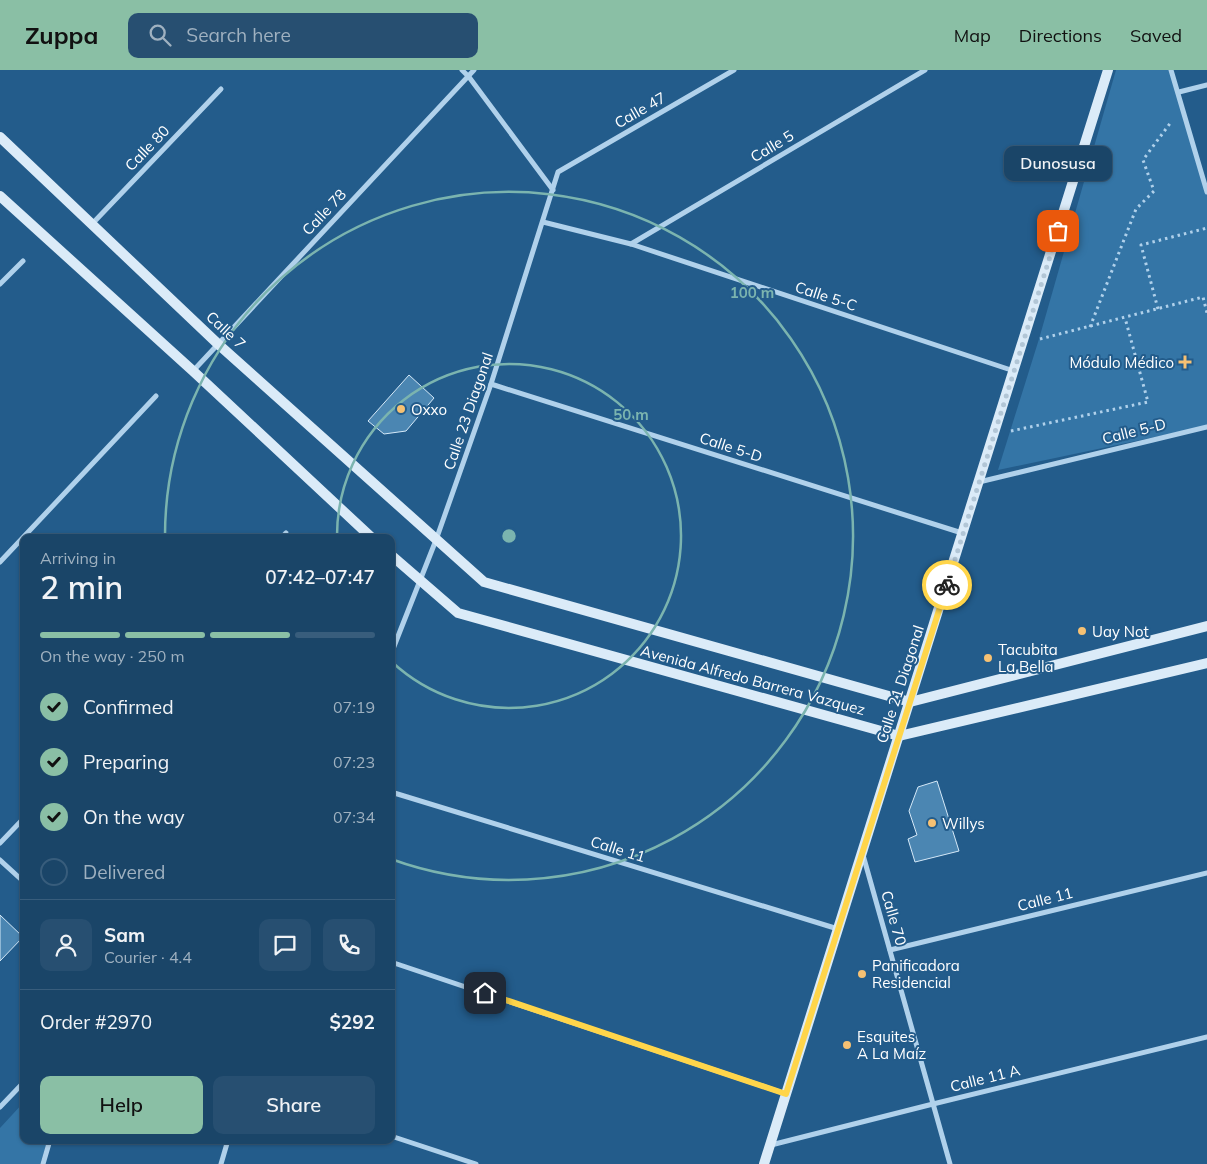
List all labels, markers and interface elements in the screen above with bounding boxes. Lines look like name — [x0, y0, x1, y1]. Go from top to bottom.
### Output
search box — [128, 13, 478, 58]
text: Zuppa — [25, 20, 98, 50]
icon: search — [146, 21, 174, 49]
text: Search here — [186, 23, 291, 47]
text: Map — [954, 24, 991, 47]
text: Directions — [1019, 24, 1102, 47]
text: Saved — [1130, 24, 1182, 47]
street label: Calle 47 — [611, 88, 669, 132]
street label: Calle 80 — [121, 121, 173, 175]
street label: Calle 5 — [747, 126, 797, 166]
callout: Dunosusa — [1004, 146, 1112, 181]
text: Dunosusa — [1020, 153, 1096, 173]
street label: Calle 78 — [298, 185, 350, 239]
pin — [1037, 210, 1079, 252]
icon: bag — [1044, 217, 1072, 245]
street label: Calle 5-C — [793, 277, 859, 315]
text: 100 m — [730, 283, 774, 302]
street label: Calle 7 — [202, 307, 250, 353]
street label: Calle 23 Diagonal — [439, 350, 497, 472]
place label: Módulo Médico — [1069, 353, 1174, 372]
marker: Módulo Médico — [1178, 355, 1192, 369]
place label: Oxxo — [411, 400, 447, 419]
marker: Oxxo — [395, 403, 407, 415]
text: 50 m — [613, 405, 649, 424]
street label: Calle 5-D — [1100, 414, 1168, 448]
street label: Calle 5-D — [697, 428, 765, 466]
centre of rings — [500, 527, 518, 545]
text: Arriving in — [40, 548, 116, 568]
courier — [922, 560, 972, 610]
text: 07:42–07:47 — [265, 565, 375, 589]
text: 2 min — [40, 567, 123, 607]
icon: bike — [933, 571, 961, 599]
place label: Uay Not — [1092, 622, 1149, 641]
street label: Calle 21 Diagonal — [872, 623, 928, 745]
marker: Uay Not — [1076, 625, 1088, 637]
place label: Tacubita La Bella — [998, 640, 1058, 676]
street label: Avenida Alfredo Barrera Vazquez — [639, 641, 868, 719]
text: On the way · 250 m — [40, 646, 185, 666]
marker: Tacubita La Bella — [982, 652, 994, 664]
icon: check — [40, 693, 68, 721]
text: Confirmed — [83, 695, 174, 719]
text: 07:19 — [333, 697, 375, 717]
icon: check — [40, 748, 68, 776]
text: Preparing — [83, 750, 169, 774]
text: 07:23 — [333, 752, 375, 772]
icon: check — [40, 803, 68, 831]
text: On the way — [83, 805, 185, 829]
text: 07:34 — [333, 807, 375, 827]
place label: Willys — [942, 814, 985, 833]
marker: Willys — [926, 817, 938, 829]
street label: Calle 11 — [588, 832, 648, 866]
text: Delivered — [83, 860, 165, 884]
street label: Calle 11 — [1015, 883, 1075, 915]
street label: Calle 70 — [877, 888, 911, 948]
button: person — [40, 919, 92, 971]
button: chat — [259, 919, 311, 971]
button: phone — [323, 919, 375, 971]
text: Sam — [104, 923, 145, 947]
text: Courier · 4.4 — [104, 947, 192, 967]
place label: Panificadora Residencial — [872, 956, 960, 992]
marker: Panificadora Residencial — [856, 968, 868, 980]
pin — [464, 972, 506, 1014]
icon: home — [471, 979, 499, 1007]
text: Order #2970 — [40, 1010, 152, 1034]
text: $292 — [329, 1010, 375, 1034]
place label: Esquites A La Maíz — [857, 1027, 926, 1063]
marker: Esquites A La Maíz — [841, 1039, 853, 1051]
street label: Calle 11 A — [948, 1060, 1022, 1096]
button: Help — [40, 1076, 203, 1134]
button: Share — [213, 1076, 375, 1134]

